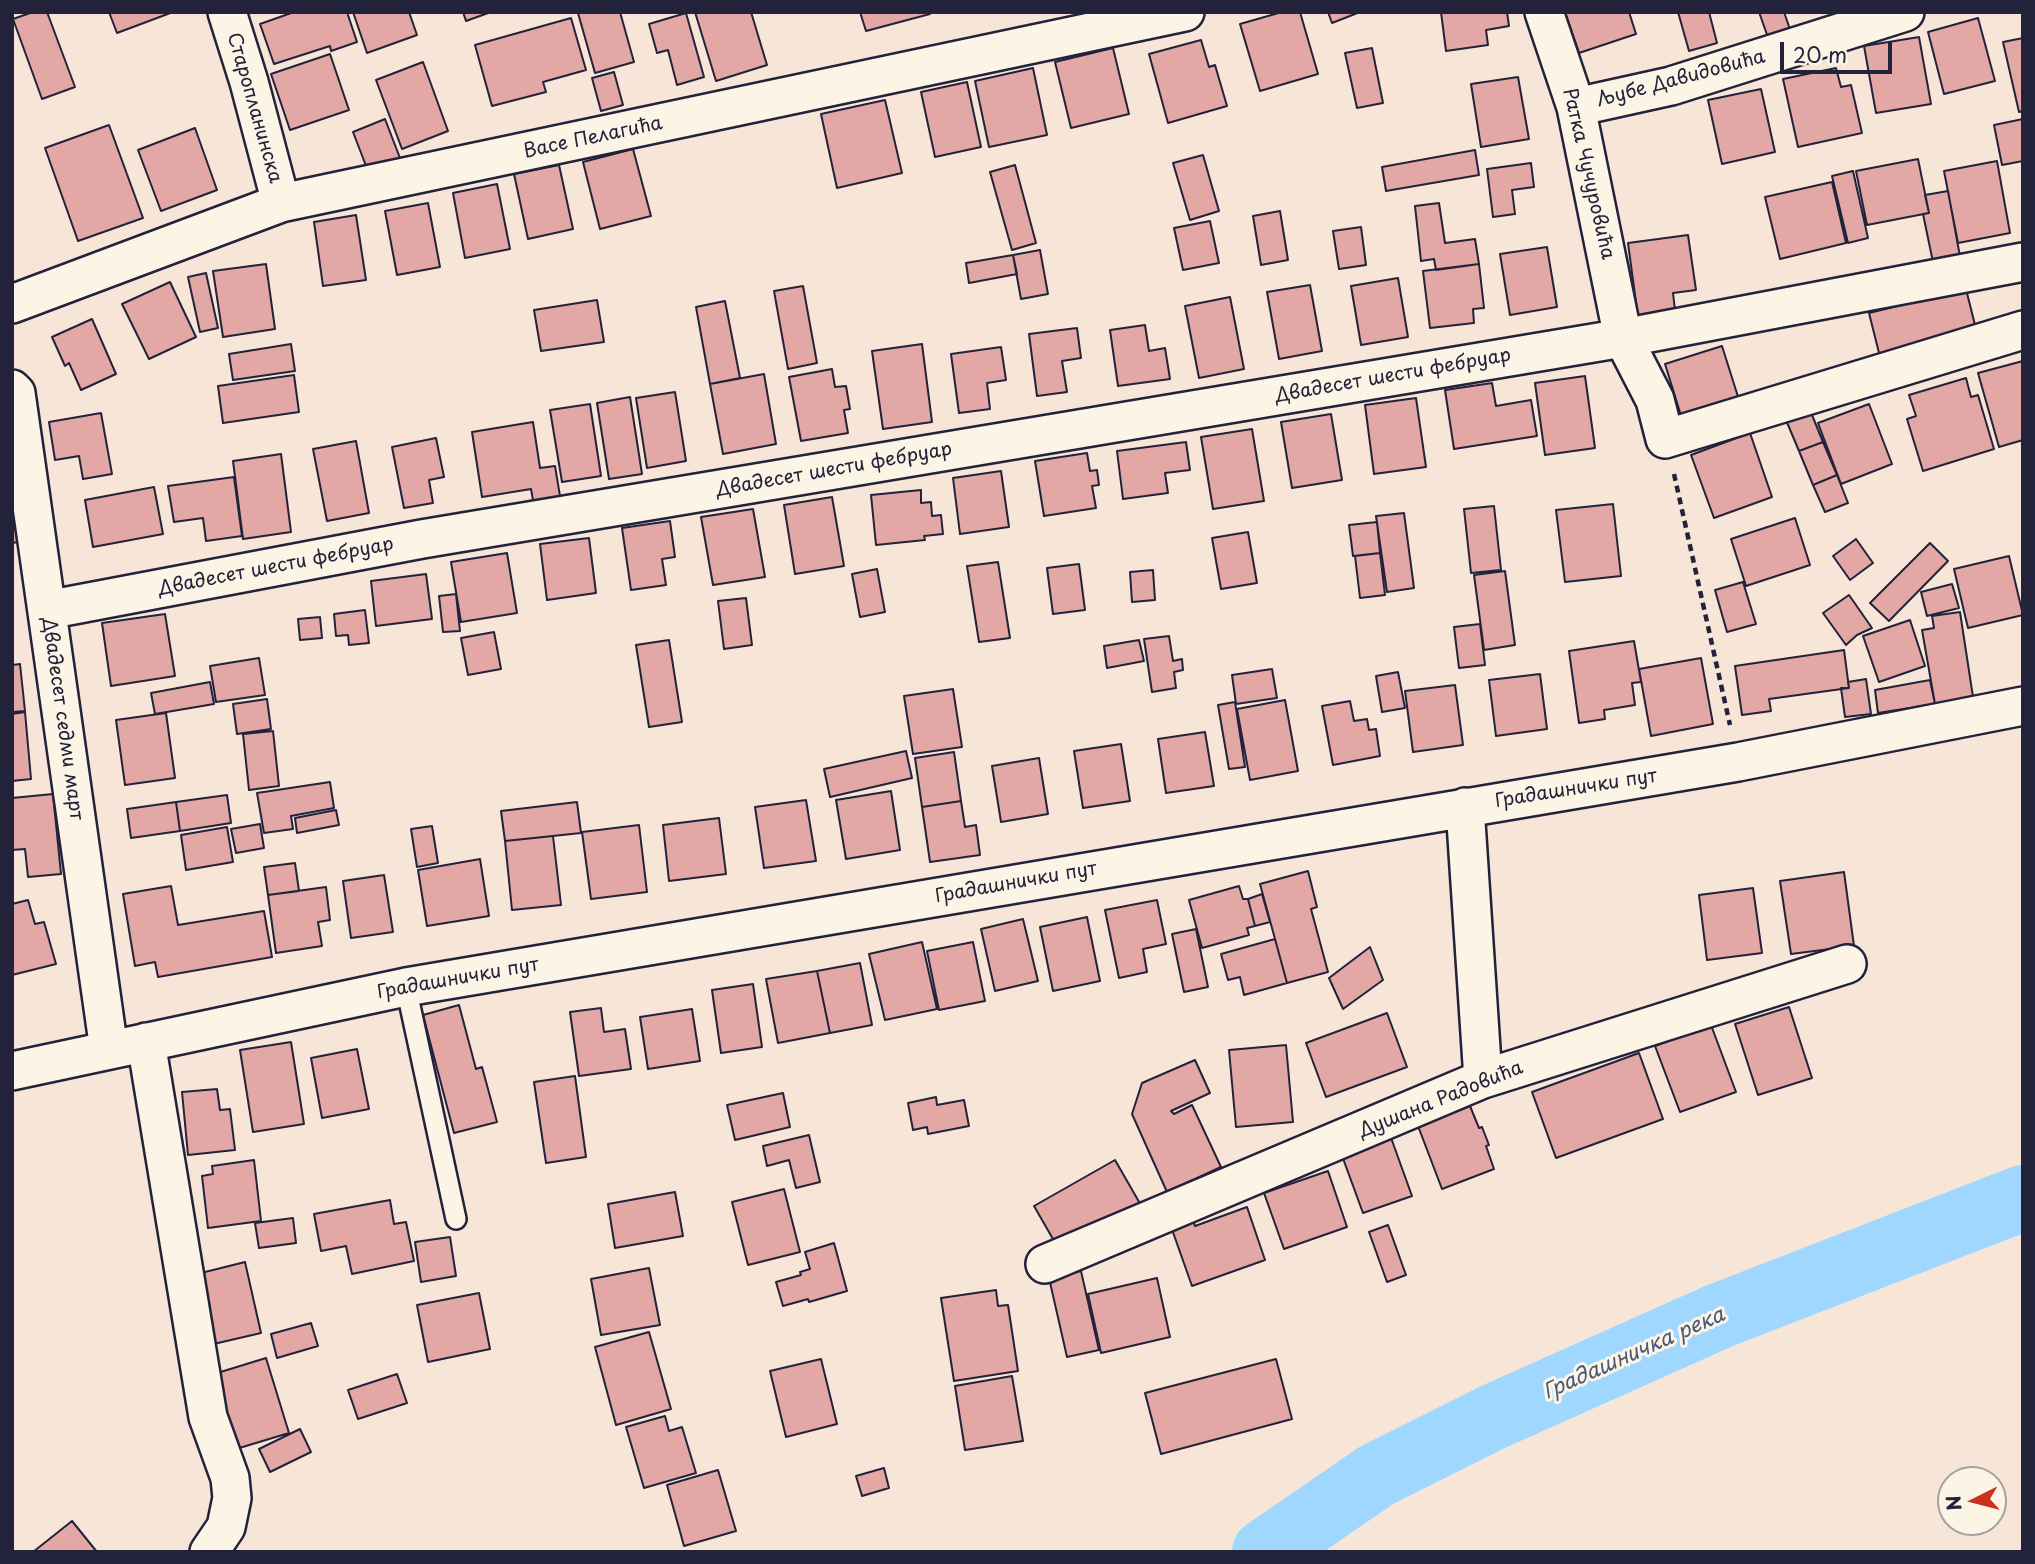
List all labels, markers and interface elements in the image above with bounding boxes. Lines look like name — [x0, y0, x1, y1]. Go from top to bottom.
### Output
scale bar — [1783, 28, 1895, 72]
street label: Старопланинска — [222, 30, 286, 186]
text: 20 m — [1793, 38, 1847, 70]
street label: Љубе Давидовића — [1594, 46, 1768, 112]
street label: Ратка Чучуровића — [1557, 86, 1619, 262]
street label: Васе Пелагића — [522, 112, 664, 164]
street label: Двадесет шести фебруар — [1273, 344, 1513, 408]
street label: Двадесет шести фебруар — [714, 438, 954, 502]
street label: Двадесет шести фебруар — [156, 533, 396, 601]
street label: Двадесет седми март — [36, 616, 88, 822]
street label: Градашнички пут — [1493, 765, 1659, 813]
street label: Градашнички пут — [933, 858, 1099, 908]
street label: Градашнички пут — [375, 954, 541, 1004]
street label: Душана Радовића — [1356, 1057, 1526, 1143]
water label: Градашничка река — [1539, 1303, 1729, 1405]
north arrow — [1937, 1466, 2007, 1536]
text: N — [1938, 1494, 1968, 1512]

